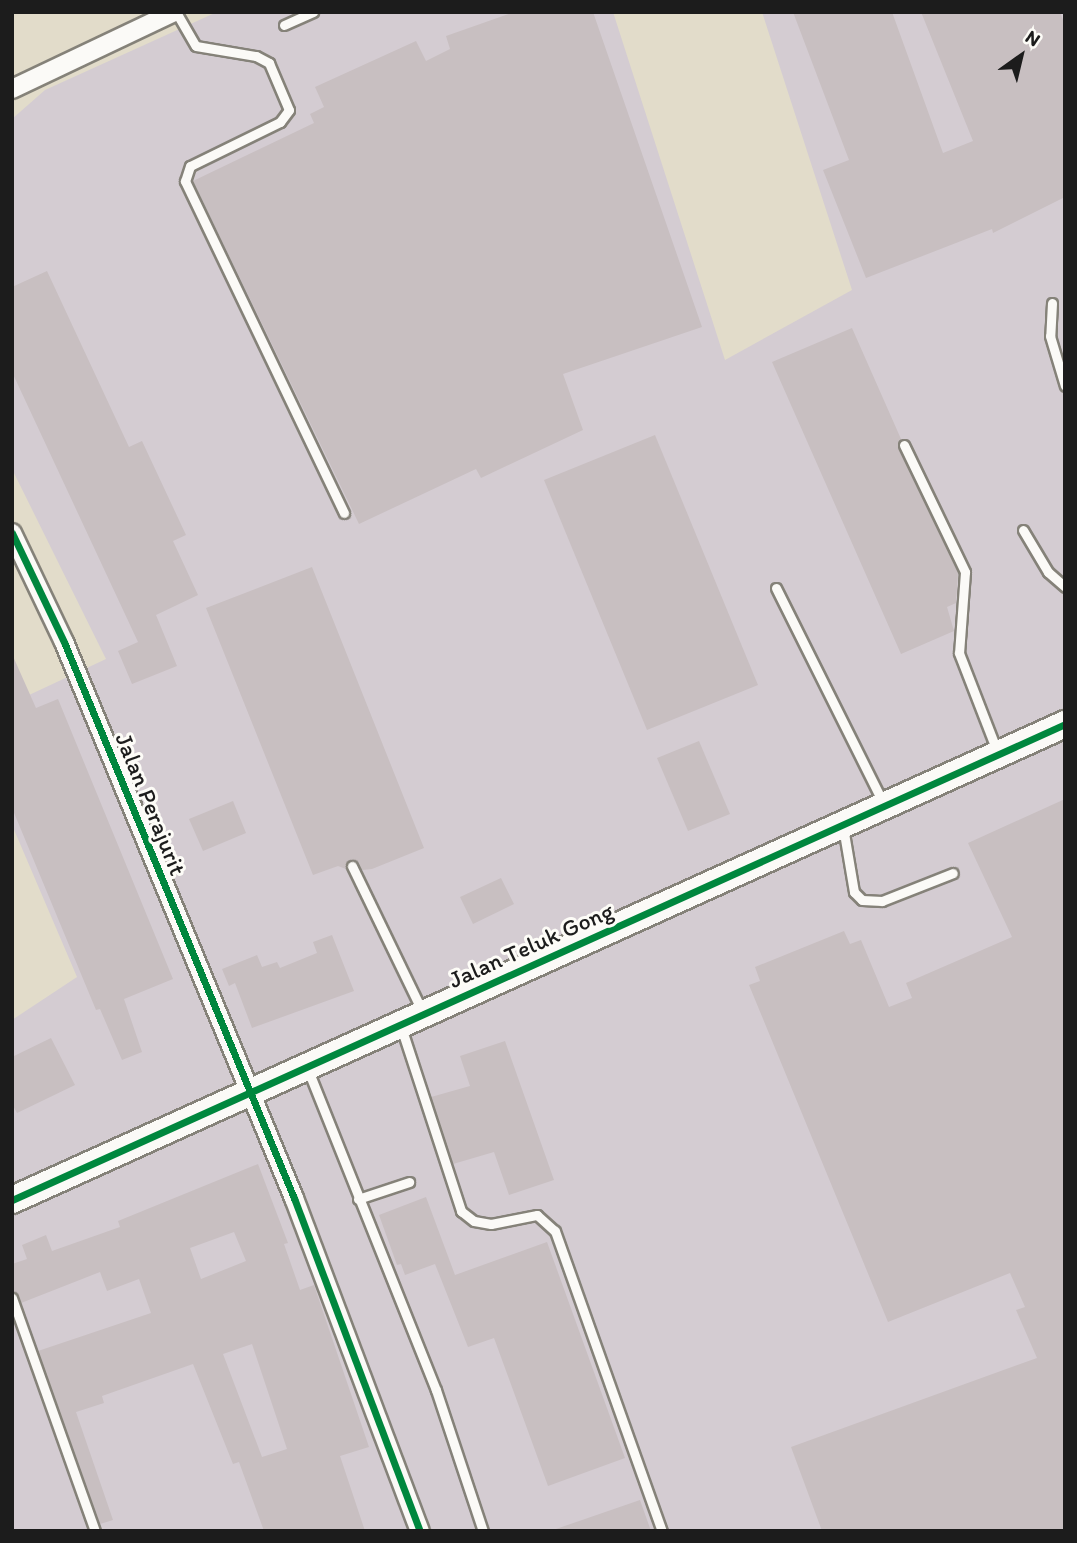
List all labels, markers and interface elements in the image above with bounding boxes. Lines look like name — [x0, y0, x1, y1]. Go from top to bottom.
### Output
north arrow — [986, 21, 1056, 91]
text: N — [1021, 25, 1045, 51]
street label: Jalan Perajurit — [110, 729, 192, 879]
street label: Jalan Teluk Gong — [445, 896, 617, 994]

